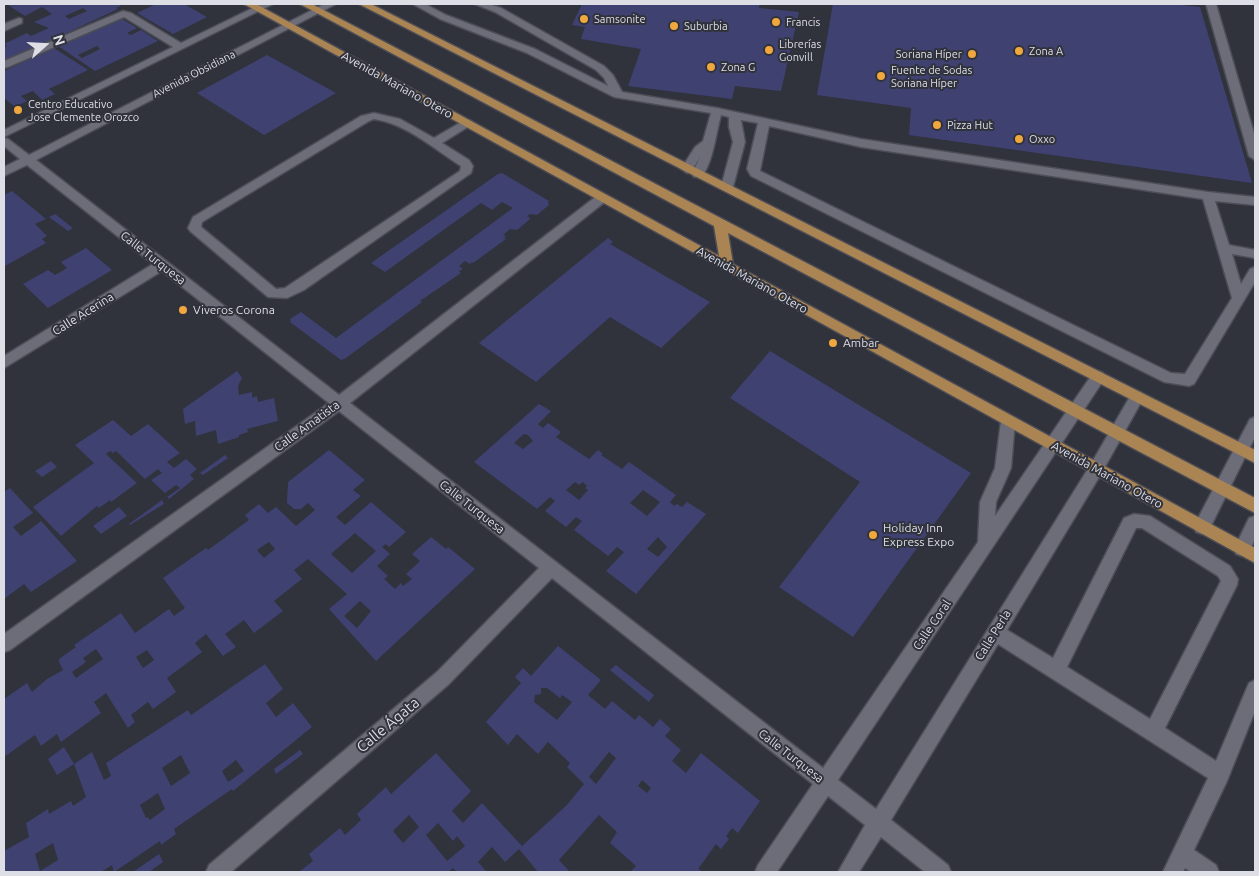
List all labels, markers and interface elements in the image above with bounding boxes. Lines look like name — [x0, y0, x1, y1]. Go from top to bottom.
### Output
place label: Samsonite — [594, 12, 645, 26]
marker: Samsonite — [578, 13, 590, 25]
place label: Francis — [786, 15, 820, 29]
marker: Francis — [770, 16, 782, 28]
place label: Suburbia — [684, 19, 728, 33]
north arrow — [20, 20, 70, 70]
marker: Suburbia — [668, 20, 680, 32]
text: N — [50, 33, 68, 48]
place label: Librerías Gonvill — [779, 37, 821, 63]
marker: Librerías Gonvill — [763, 44, 775, 56]
place label: Zona A — [1029, 44, 1063, 58]
marker: Zona A — [1013, 45, 1025, 57]
street label: Avenida Obsidiana — [150, 47, 238, 101]
place label: Soriana Híper — [896, 47, 962, 61]
street label: Avenida Mariano Otero — [339, 48, 455, 122]
marker: Soriana Híper — [966, 48, 978, 60]
place label: Zona G — [721, 60, 755, 74]
marker: Zona G — [705, 61, 717, 73]
place label: Fuente de Sodas Soriana Híper — [891, 63, 972, 89]
marker: Fuente de Sodas Soriana Híper — [875, 70, 887, 82]
place label: Centro Educativo Jose Clemente Orozco — [28, 97, 139, 123]
marker: Centro Educativo Jose Clemente Orozco — [12, 104, 24, 116]
place label: Pizza Hut — [947, 118, 993, 132]
marker: Pizza Hut — [931, 119, 943, 131]
place label: Oxxo — [1029, 132, 1055, 146]
marker: Oxxo — [1013, 133, 1025, 145]
street label: Calle Turquesa — [118, 228, 188, 288]
street label: Avenida Mariano Otero — [694, 243, 810, 317]
street label: Calle Acerina — [50, 289, 116, 339]
place label: Viveros Corona — [193, 303, 275, 317]
marker: Viveros Corona — [177, 304, 189, 316]
place label: Ambar — [843, 336, 879, 350]
marker: Ambar — [827, 337, 839, 349]
street label: Calle Amatista — [272, 397, 342, 455]
street label: Avenida Mariano Otero — [1049, 438, 1165, 512]
street label: Calle Turquesa — [437, 477, 507, 537]
place label: Holiday Inn Express Expo — [883, 521, 954, 549]
marker: Holiday Inn Express Expo — [867, 529, 879, 541]
street label: Calle Coral — [910, 597, 954, 653]
street label: Calle Perla — [972, 607, 1014, 663]
street label: Calle Ágata — [353, 694, 423, 756]
street label: Calle Turquesa — [756, 726, 826, 786]

